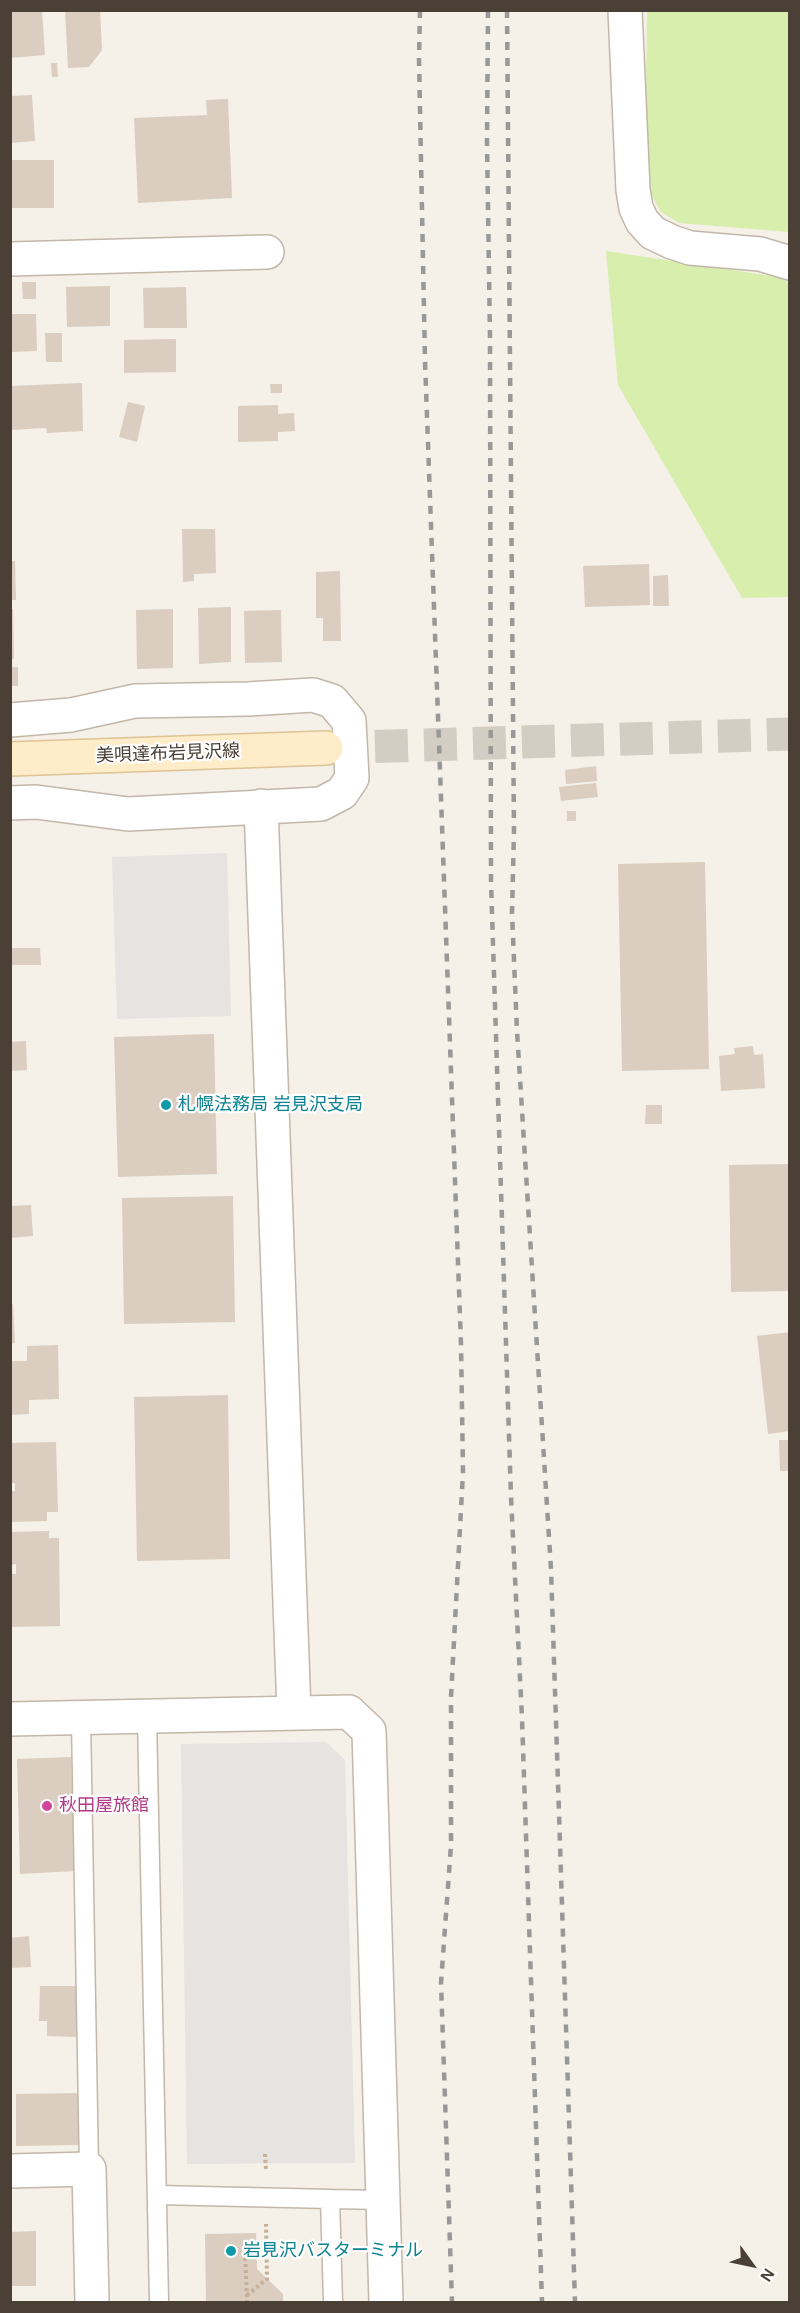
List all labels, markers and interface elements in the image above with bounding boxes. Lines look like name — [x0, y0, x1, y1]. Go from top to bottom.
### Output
street label: 美唄達布岩見沢線 — [96, 741, 240, 767]
place label: 札幌法務局 岩見沢支局 — [178, 1094, 363, 1116]
marker: 札幌法務局 岩見沢支局 — [159, 1098, 173, 1112]
place label: 秋田屋旅館 — [59, 1795, 149, 1817]
marker: 秋田屋旅館 — [40, 1799, 54, 1813]
north arrow — [722, 2235, 782, 2295]
place label: 岩見沢バスターミナル — [243, 2240, 423, 2262]
marker: 岩見沢バスターミナル — [224, 2244, 238, 2258]
text: N — [757, 2266, 778, 2285]

